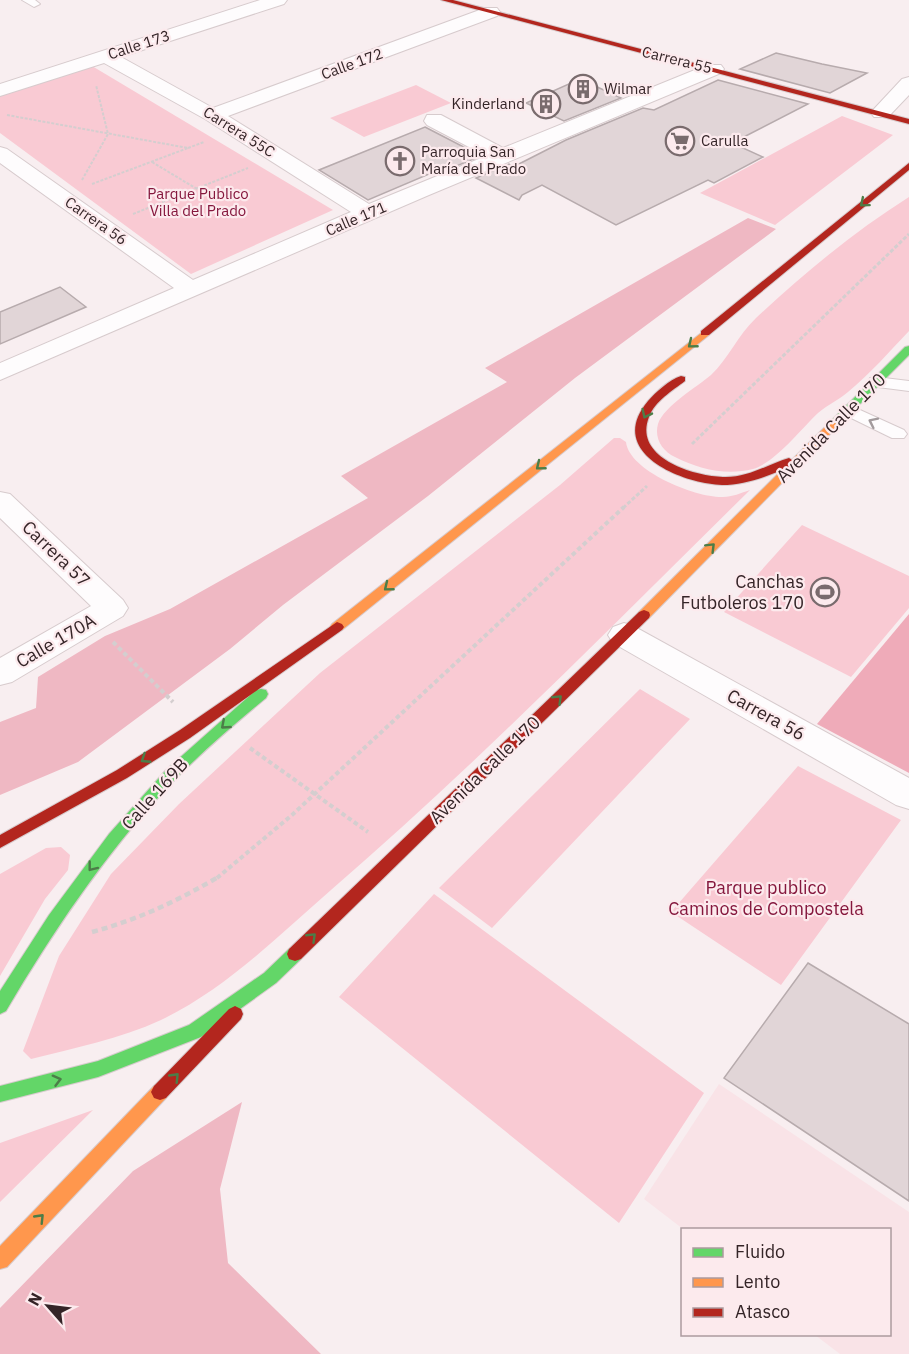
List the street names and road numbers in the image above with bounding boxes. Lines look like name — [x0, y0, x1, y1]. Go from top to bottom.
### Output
street label: Calle 173 — [105, 26, 172, 63]
street label: Carrera 55 — [640, 42, 714, 77]
street label: Calle 172 — [318, 44, 385, 83]
street label: Carrera 55C — [200, 102, 279, 161]
street label: Carrera 56 — [62, 192, 131, 249]
street label: Calle 171 — [323, 197, 389, 240]
street label: Avenida Calle 170 — [771, 368, 890, 487]
street label: Carrera 57 — [18, 516, 95, 592]
street label: Calle 170A — [12, 608, 100, 673]
street label: Carrera 56 — [723, 684, 809, 745]
street label: Avenida Calle 170 — [424, 711, 545, 829]
street label: Calle 169B — [116, 753, 193, 834]

